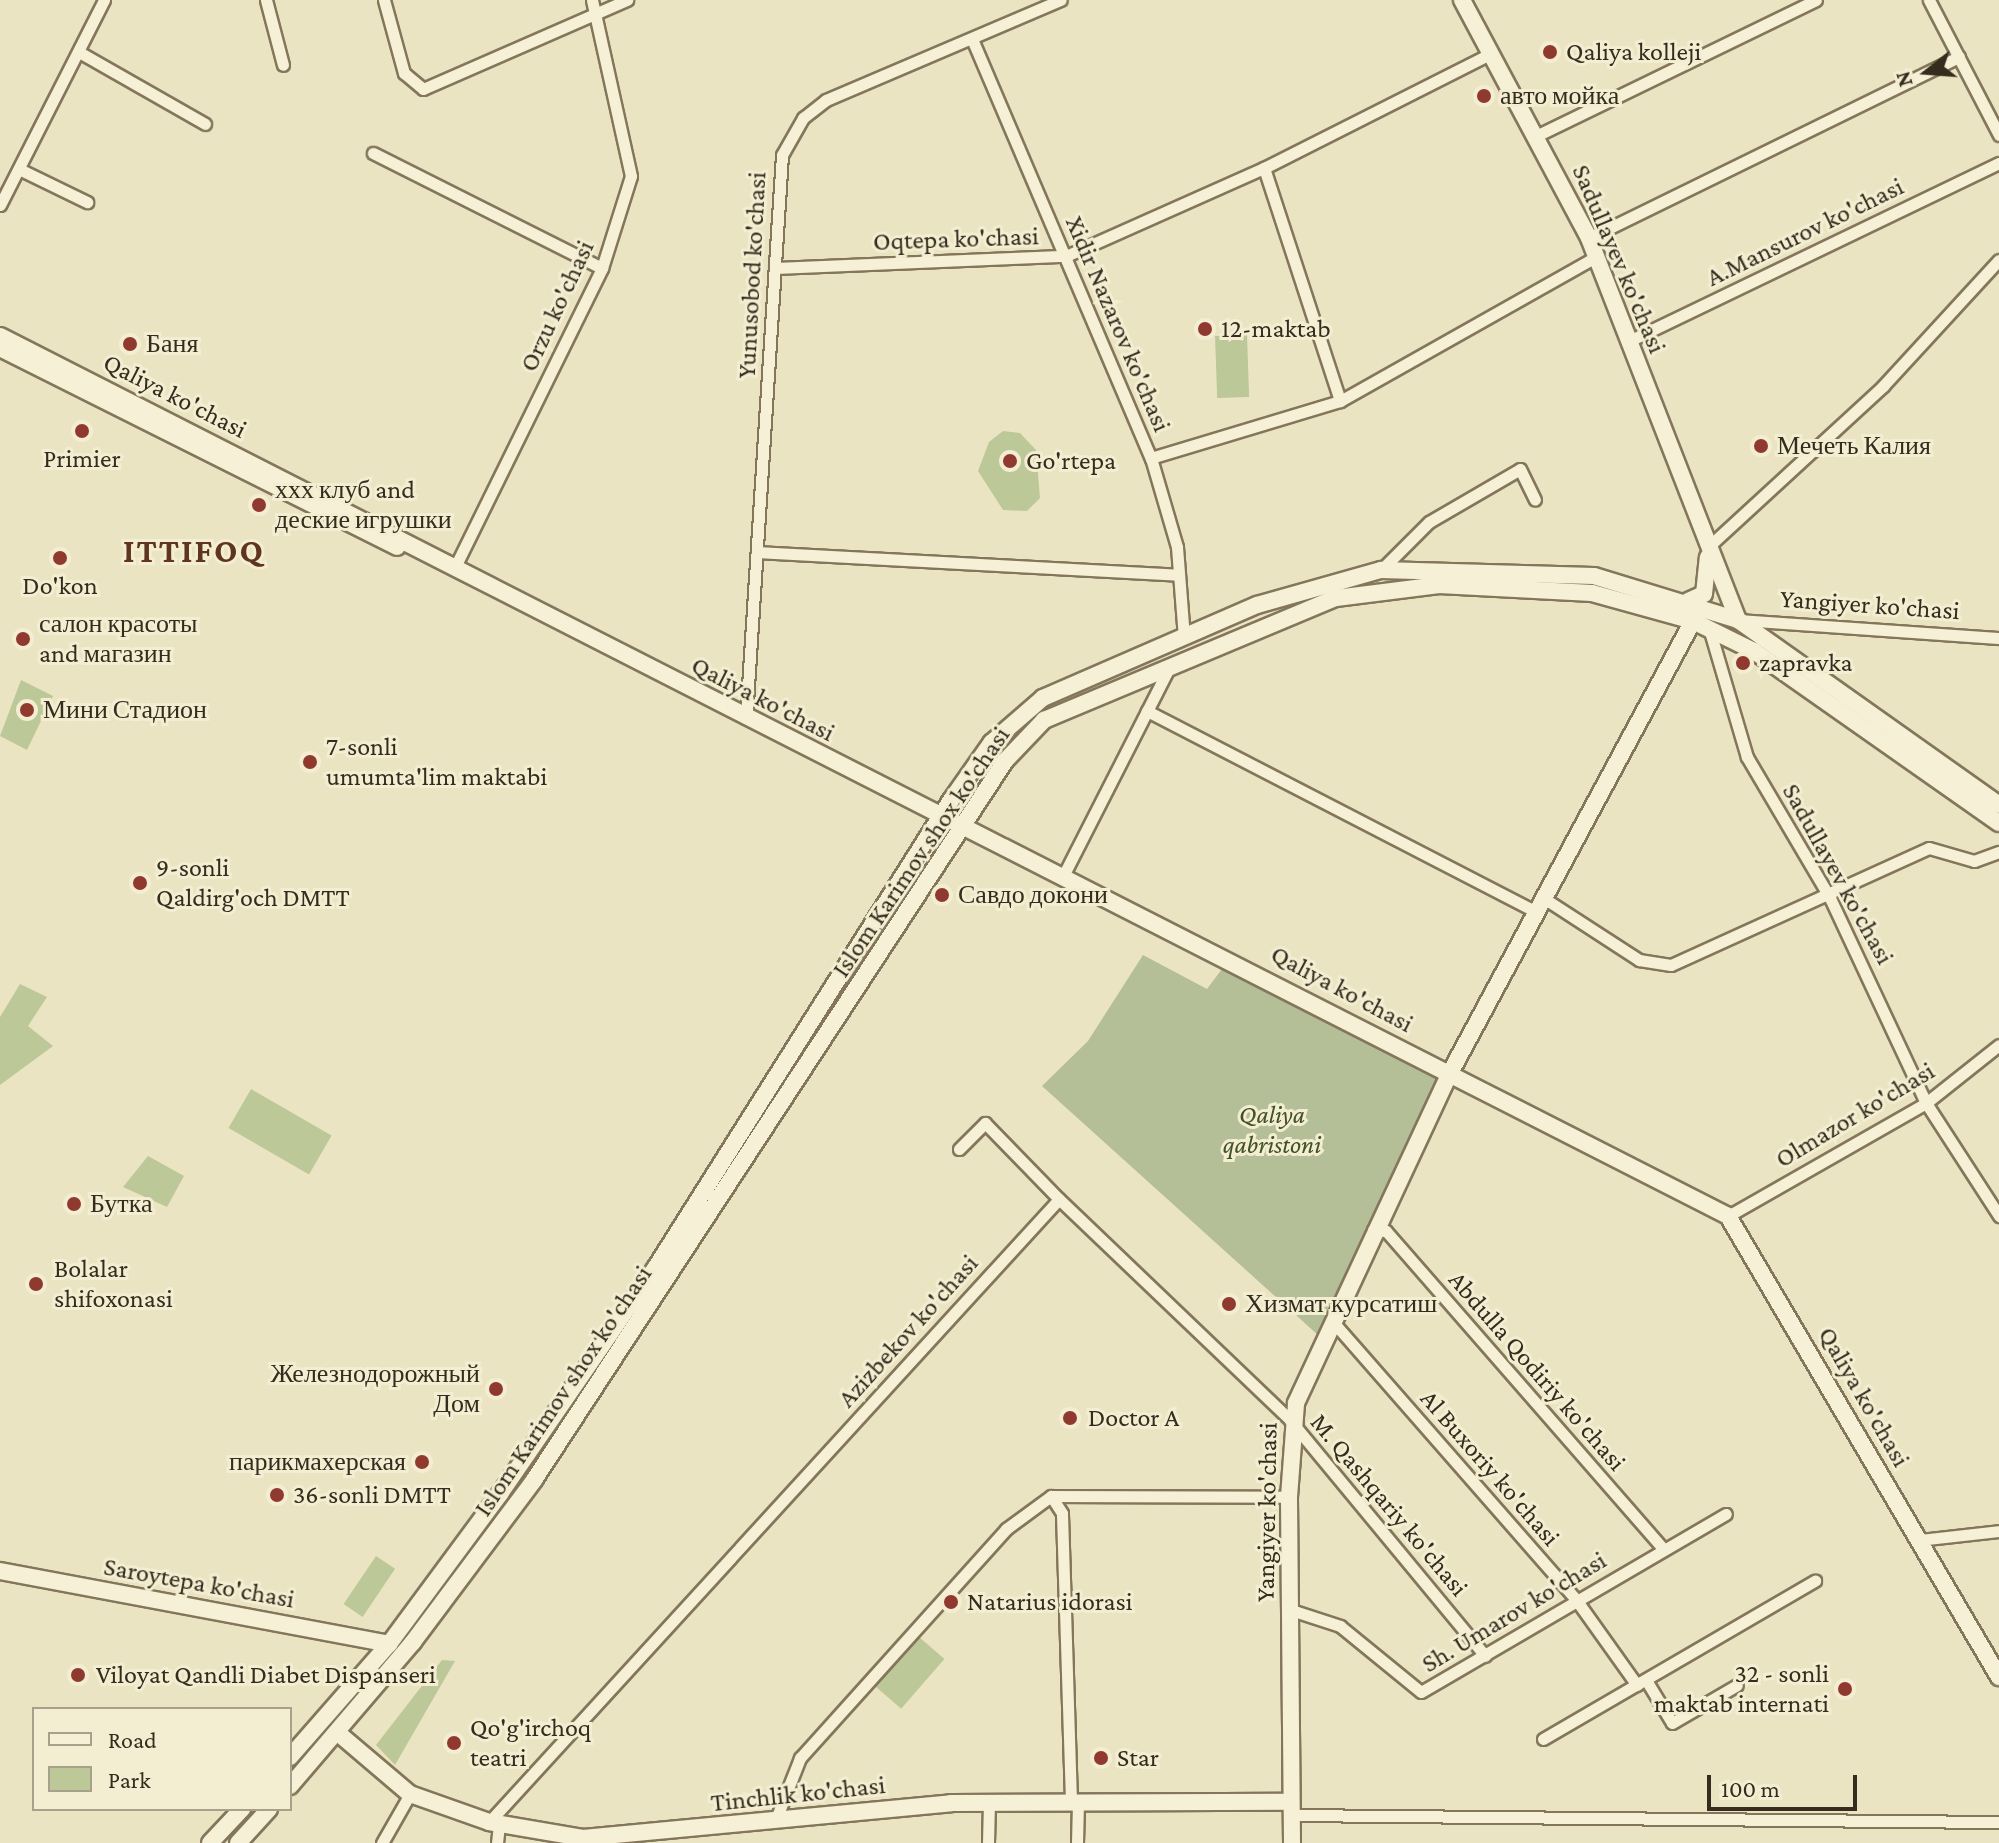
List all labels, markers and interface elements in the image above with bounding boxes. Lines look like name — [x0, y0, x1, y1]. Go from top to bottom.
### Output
north arrow — [1887, 32, 1967, 112]
place label: Qaliya kolleji — [1566, 36, 1701, 68]
marker: Qaliya kolleji — [1541, 43, 1559, 61]
text: N — [1889, 68, 1918, 90]
place label: авто мойка — [1500, 80, 1619, 112]
marker: авто мойка — [1475, 87, 1493, 105]
street label: Sadullayev ko'chasi — [1565, 160, 1673, 358]
street label: Yunusobod ko'chasi — [731, 171, 773, 379]
street label: A.Mansurov ko'chasi — [1701, 171, 1909, 293]
street label: Xidir Nazarov ko'chasi — [1058, 211, 1178, 437]
street label: Oqtepa ko'chasi — [873, 221, 1039, 257]
street label: Orzu ko'chasi — [513, 236, 601, 376]
place label: 12-maktab — [1221, 313, 1331, 345]
marker: 12-maktab — [1196, 320, 1214, 338]
place label: Баня — [146, 328, 198, 360]
marker: Баня — [121, 335, 139, 353]
street label: Qaliya ko'chasi — [98, 347, 252, 445]
marker: Primier — [73, 422, 91, 440]
place label: Мечеть Калия — [1777, 430, 1931, 462]
marker: Мечеть Калия — [1752, 437, 1770, 455]
place label: Primier — [43, 443, 121, 475]
place label: Go'rtepa — [1026, 445, 1116, 477]
marker: Go'rtepa — [1001, 452, 1019, 470]
place label: ххх клуб and деские игрушки — [275, 474, 452, 536]
marker: ххх клуб and деские игрушки — [250, 496, 268, 514]
district label: ITTIFOQ — [123, 531, 265, 571]
marker: Do'kon — [51, 549, 69, 567]
place label: Do'kon — [22, 570, 98, 602]
street label: Yangiyer ko'chasi — [1779, 583, 1961, 627]
place label: салон красоты and магазин — [39, 608, 198, 670]
marker: салон красоты and магазин — [14, 630, 32, 648]
place label: zapravka — [1759, 647, 1853, 679]
street label: Qaliya ko'chasi — [686, 650, 840, 748]
marker: zapravka — [1734, 654, 1752, 672]
place label: Мини Стадион — [43, 694, 207, 726]
marker: Мини Стадион — [18, 701, 36, 719]
street label: Islom Karimov shox ko'chasi — [825, 721, 1017, 983]
place label: 7-sonli umumta'lim maktabi — [326, 731, 547, 792]
marker: 7-sonli umumta'lim maktabi — [301, 753, 319, 771]
street label: Sadullayev ko'chasi — [1775, 778, 1901, 970]
place label: 9-sonli Qaldirg'och DMTT — [156, 852, 350, 914]
marker: 9-sonli Qaldirg'och DMTT — [131, 874, 149, 892]
place label: Савдо докони — [958, 879, 1108, 911]
marker: Савдо докони — [933, 886, 951, 904]
street label: Qaliya ko'chasi — [1266, 938, 1418, 1040]
street label: Olmazor ko'chasi — [1770, 1055, 1940, 1175]
park label: Qaliya qabristoni — [1223, 1099, 1321, 1160]
place label: Бутка — [90, 1188, 152, 1220]
marker: Бутка — [65, 1195, 83, 1213]
street label: Azizbekov ko'chasi — [831, 1248, 985, 1414]
place label: Bolalar shifoxonasi — [54, 1253, 173, 1314]
street label: Islom Karimov shox ko'chasi — [467, 1260, 659, 1522]
street label: Abdulla Qodiriy ko'chasi — [1442, 1265, 1632, 1477]
marker: Bolalar shifoxonasi — [25, 1273, 47, 1295]
place label: Хизмат курсатиш — [1245, 1288, 1437, 1320]
marker: Хизмат курсатиш — [1220, 1295, 1238, 1313]
street label: Qaliya ko'chasi — [1811, 1321, 1917, 1473]
place label: Железнодорожный Дом — [270, 1358, 480, 1420]
marker: Железнодорожный Дом — [487, 1380, 505, 1398]
street label: Al Buxoriy ko'chasi — [1414, 1383, 1566, 1553]
place label: Doctor A — [1088, 1402, 1179, 1434]
marker: Doctor A — [1059, 1407, 1081, 1429]
street label: M. Qashqariy ko'chasi — [1303, 1407, 1475, 1603]
street label: Yangiyer ko'chasi — [1250, 1422, 1284, 1602]
place label: парикмахерская — [229, 1446, 406, 1478]
marker: парикмахерская — [413, 1453, 431, 1471]
place label: 36-sonli DMTT — [293, 1479, 451, 1511]
marker: 36-sonli DMTT — [268, 1486, 286, 1504]
street label: Sh. Umarov ko'chasi — [1416, 1545, 1612, 1679]
street label: Saroytepa ko'chasi — [101, 1551, 297, 1615]
place label: Natarius idorasi — [967, 1586, 1133, 1618]
marker: Natarius idorasi — [942, 1593, 960, 1611]
place label: 32 - sonli maktab internati — [1654, 1658, 1829, 1720]
place label: Viloyat Qandli Diabet Dispanseri — [96, 1659, 436, 1691]
marker: Viloyat Qandli Diabet Dispanseri — [67, 1664, 89, 1686]
marker: 32 - sonli maktab internati — [1836, 1680, 1854, 1698]
legend — [32, 1707, 292, 1811]
place label: Qo'g'irchoq teatri — [470, 1712, 591, 1774]
text: Road — [108, 1726, 157, 1753]
marker: Qo'g'irchoq teatri — [445, 1734, 463, 1752]
place label: Star — [1117, 1742, 1159, 1774]
marker: Star — [1092, 1749, 1110, 1767]
scale bar — [1711, 1759, 1861, 1809]
text: Park — [108, 1766, 151, 1793]
street label: Tinchlik ko'chasi — [709, 1769, 887, 1819]
text: 100 m — [1721, 1775, 1780, 1802]

